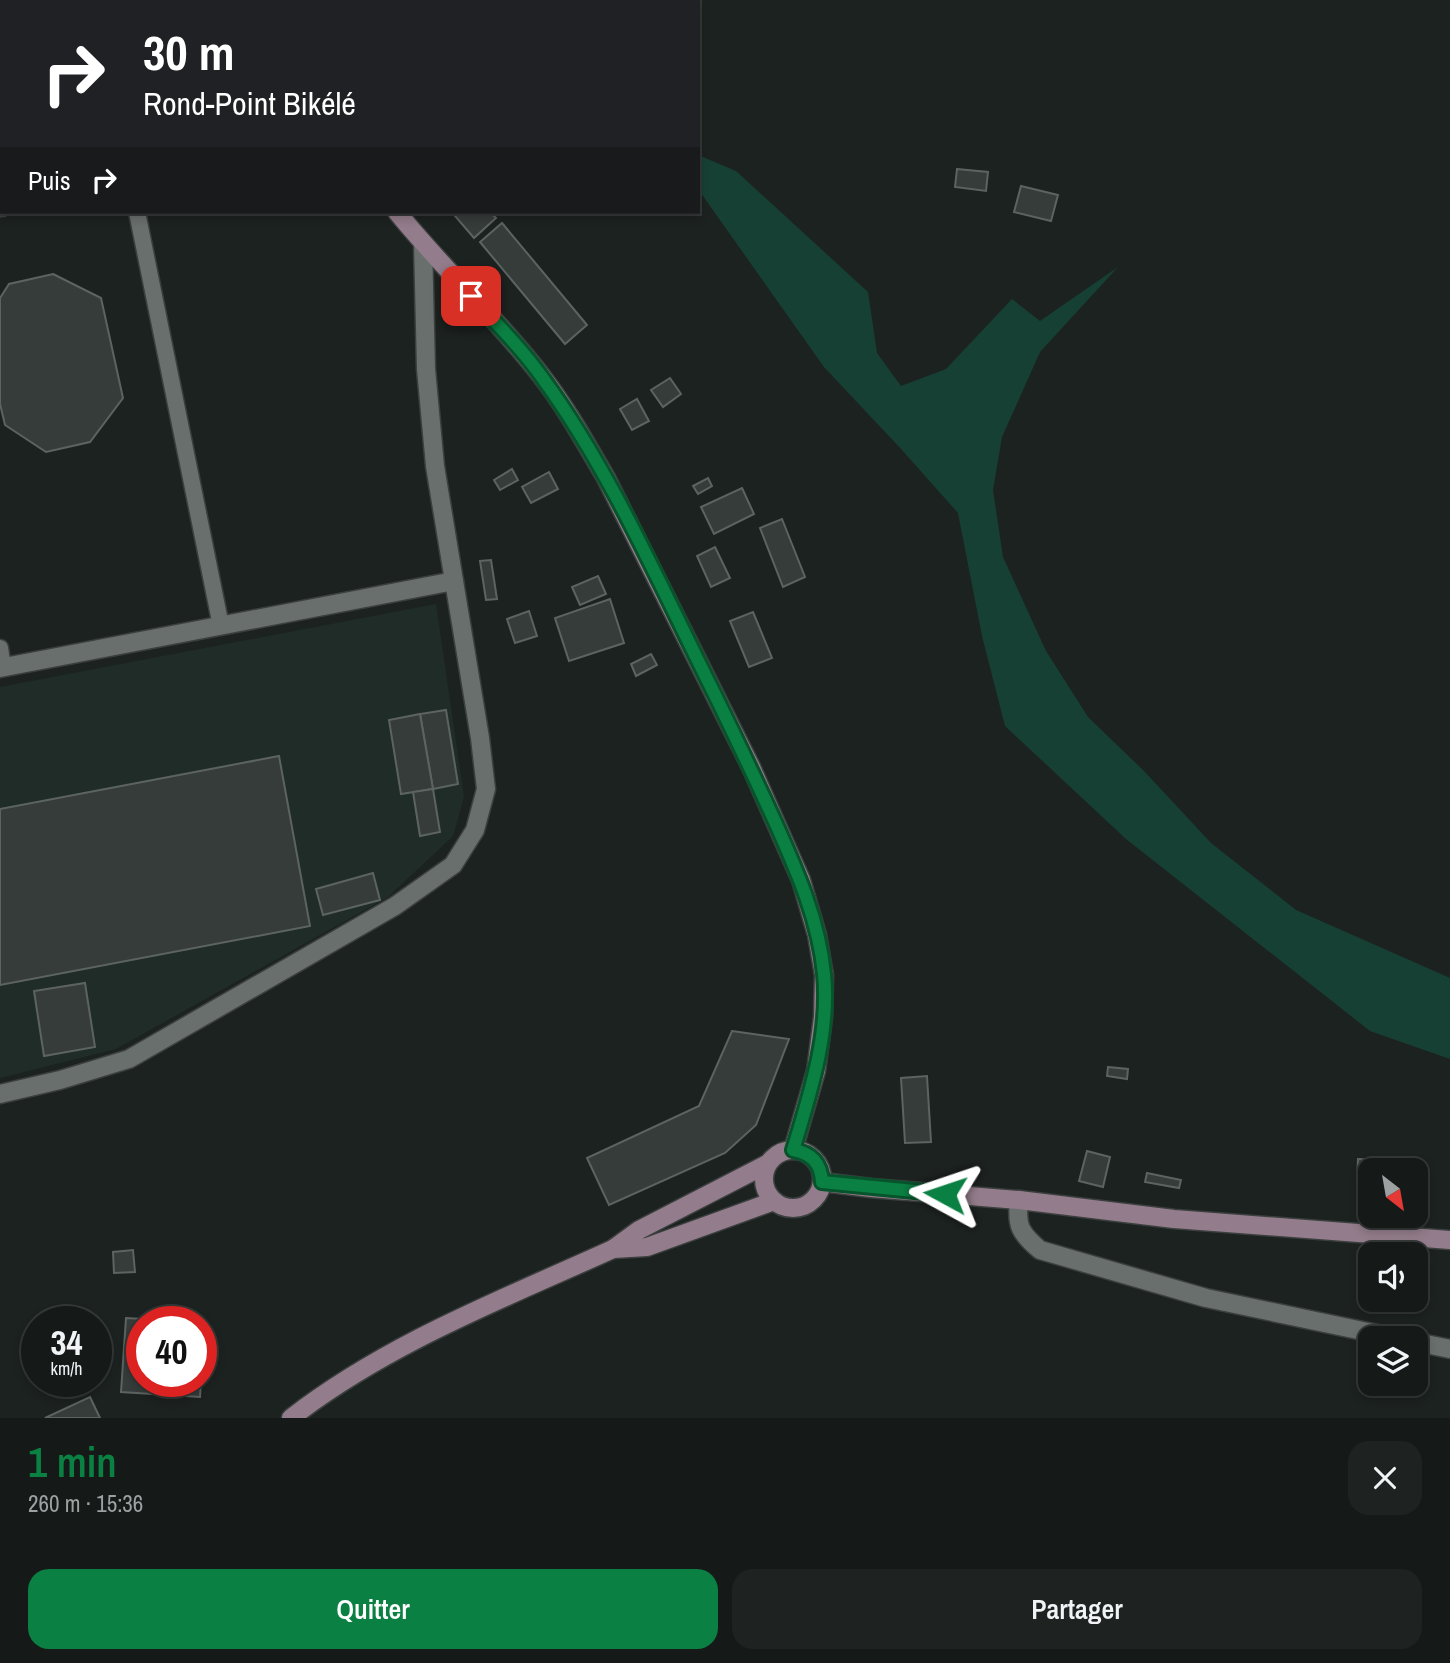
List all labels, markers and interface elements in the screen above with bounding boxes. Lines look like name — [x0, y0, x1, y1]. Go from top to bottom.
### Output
text: 30 m — [143, 19, 235, 85]
icon: right — [28, 28, 119, 119]
text: Rond-Point Bikélé — [143, 82, 356, 125]
icon: right — [85, 161, 123, 199]
text: Puis — [28, 163, 71, 198]
pin — [441, 266, 501, 326]
icon: arrive — [452, 277, 490, 315]
position arrow — [908, 1157, 982, 1231]
north arrow — [1358, 1158, 1428, 1228]
map controls — [1358, 1158, 1428, 1396]
button: sound — [1358, 1242, 1428, 1312]
speed limit sign: 40 — [126, 1306, 217, 1397]
text: 34 — [51, 1319, 82, 1366]
button: layers — [1358, 1326, 1428, 1396]
text: km/h — [51, 1356, 83, 1381]
text: 1 min — [28, 1434, 117, 1490]
button: close — [1348, 1441, 1422, 1515]
text: 260 m · 15:36 — [28, 1488, 143, 1519]
button: Quitter — [28, 1569, 718, 1649]
button: Partager — [732, 1569, 1422, 1649]

